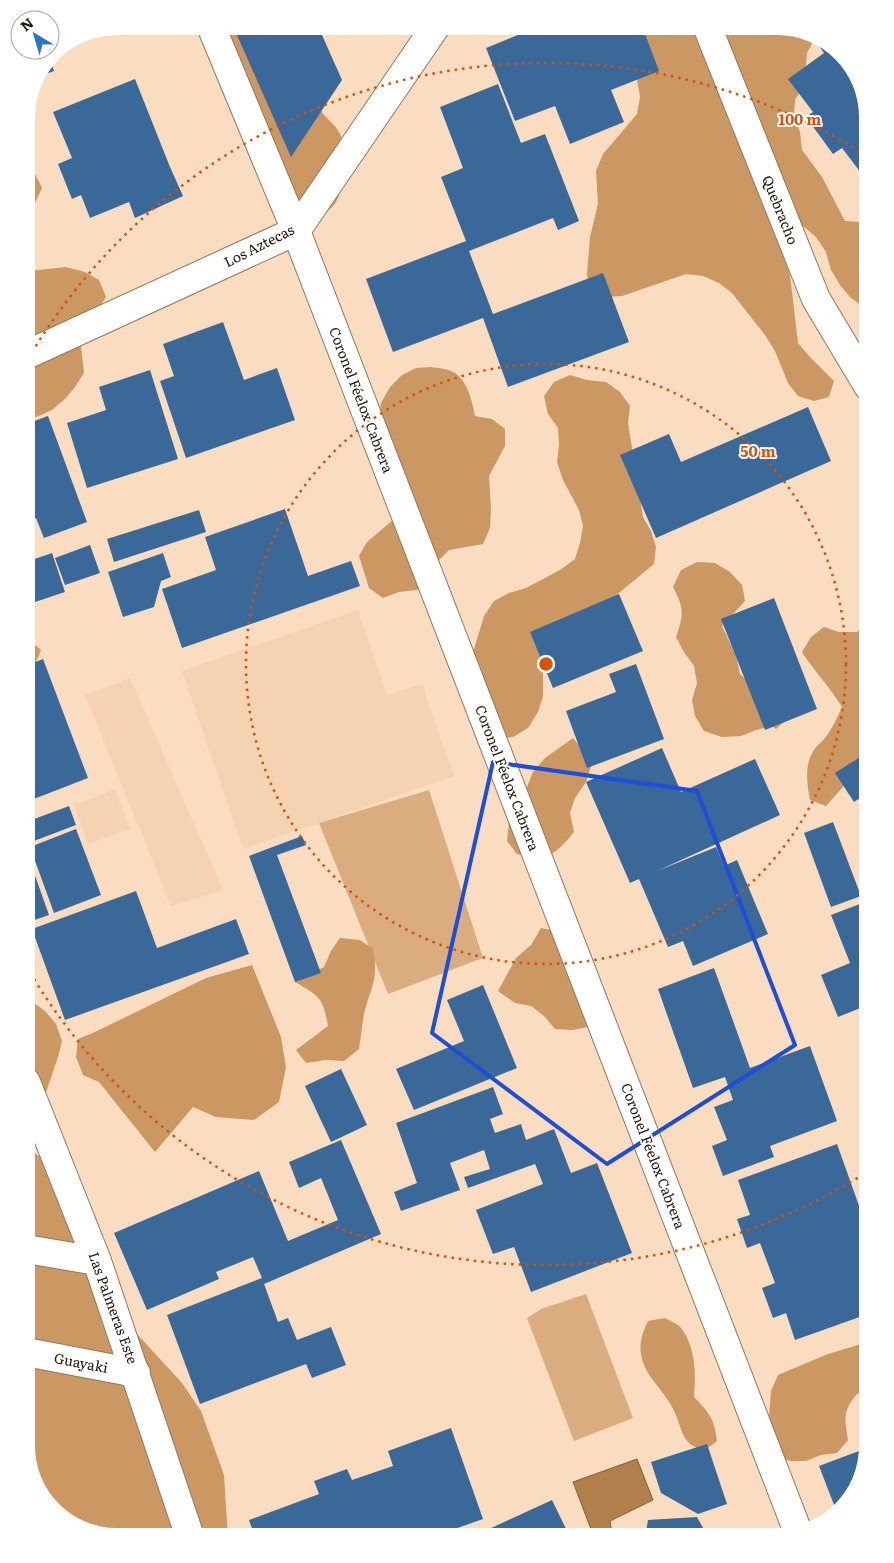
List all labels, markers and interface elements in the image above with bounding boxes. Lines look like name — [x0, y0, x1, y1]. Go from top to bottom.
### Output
north arrow — [10, 10, 60, 60]
text: N — [16, 12, 37, 35]
text: 100 m — [779, 107, 821, 130]
street label: Quebracho — [758, 172, 804, 247]
street label: Los Aztecas — [220, 219, 297, 271]
street label: Coronel Féelox Cabrera — [325, 324, 399, 476]
text: 50 m — [740, 439, 776, 462]
centre of rings — [537, 655, 555, 673]
street label: Coronel Féelox Cabrera — [471, 702, 545, 854]
street label: Coronel Féelox Cabrera — [617, 1080, 691, 1232]
street label: Las Palmeras Este — [84, 1249, 143, 1366]
street label: Guayaki — [52, 1347, 110, 1377]

